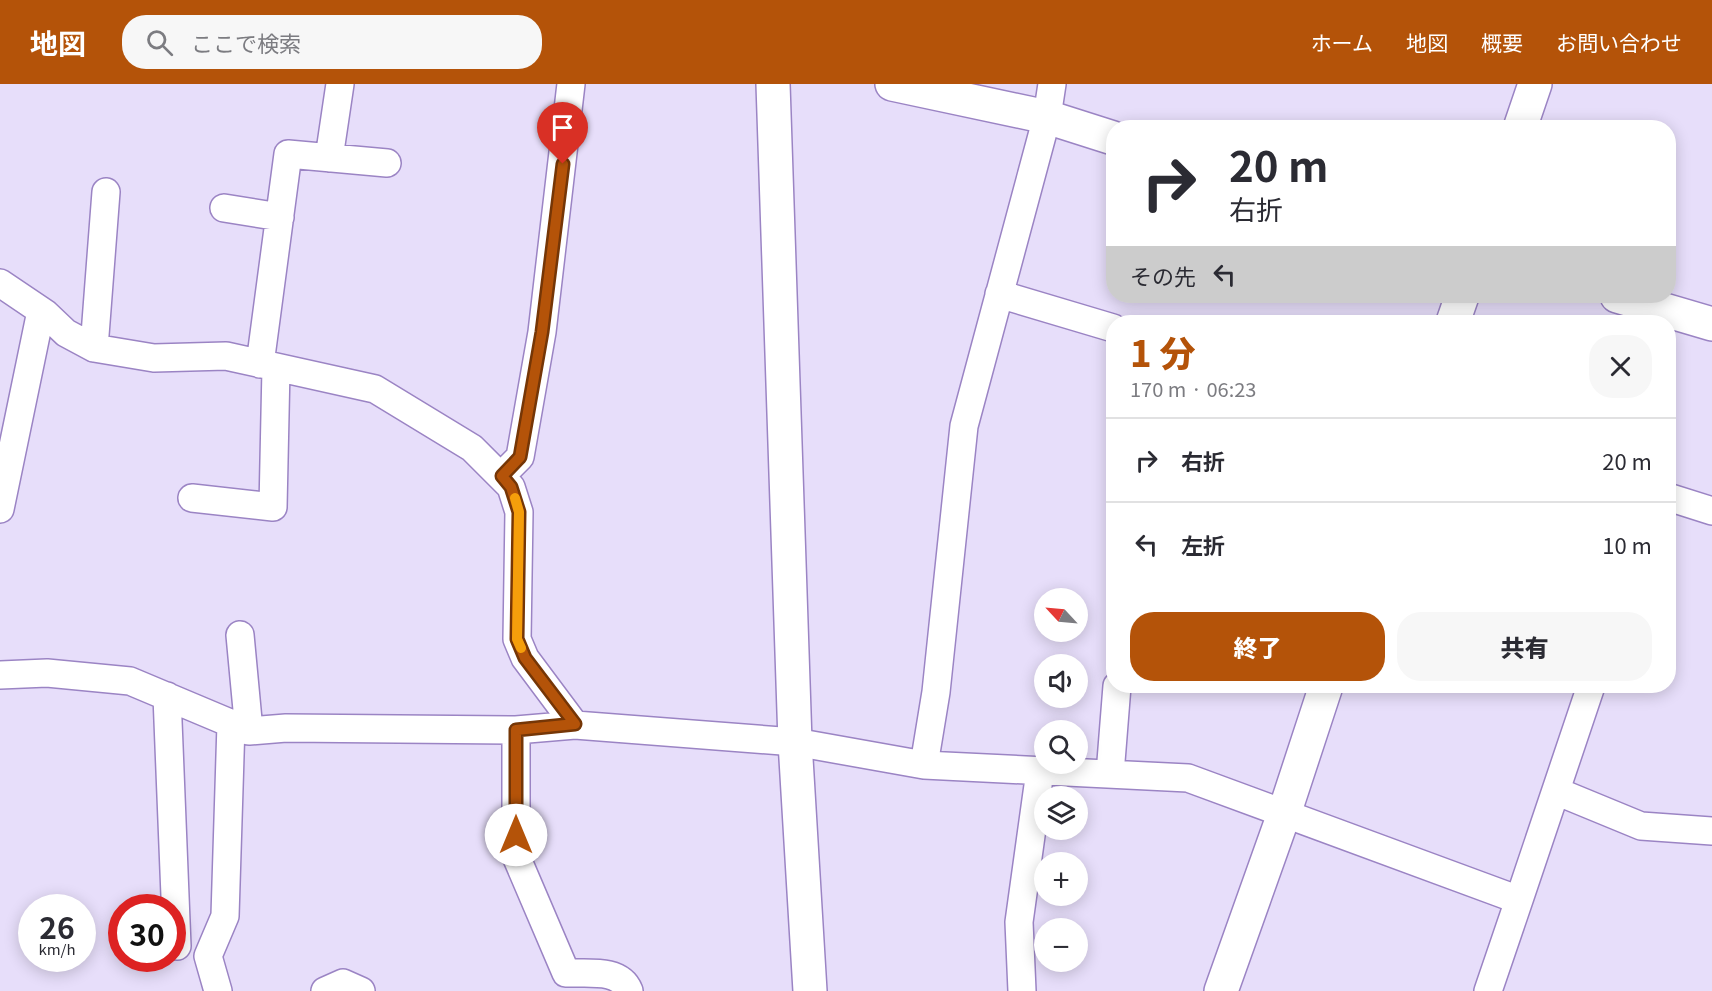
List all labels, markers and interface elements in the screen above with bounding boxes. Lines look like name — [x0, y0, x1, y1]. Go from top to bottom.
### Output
search box — [122, 15, 542, 69]
text: 地図 — [30, 22, 86, 62]
icon: search — [143, 26, 176, 59]
text: ここで検索 — [191, 26, 301, 58]
text: ホーム — [1311, 27, 1373, 57]
text: 地図 — [1406, 27, 1448, 57]
text: 概要 — [1481, 27, 1523, 57]
text: お問い合わせ — [1556, 27, 1682, 57]
pin — [537, 102, 588, 164]
icon: arrive — [546, 111, 579, 144]
text: 20 m — [1229, 133, 1329, 194]
icon: right — [1130, 144, 1208, 222]
text: 右折 — [1229, 189, 1283, 228]
icon: left — [1208, 258, 1241, 291]
text: その先 — [1130, 259, 1196, 291]
text: 1 分 — [1130, 325, 1196, 377]
button: close — [1589, 335, 1652, 398]
text: 170 m · 06:23 — [1130, 374, 1256, 403]
icon: right — [1130, 444, 1163, 477]
text: 右折 — [1181, 444, 1225, 476]
text: 20 m — [1602, 444, 1652, 476]
icon: left — [1130, 528, 1163, 561]
text: 左折 — [1181, 528, 1225, 560]
text: 10 m — [1602, 528, 1652, 560]
north arrow — [1034, 588, 1088, 642]
map controls — [1034, 588, 1088, 972]
button: 終了 — [1130, 612, 1385, 681]
button: 共有 — [1397, 612, 1652, 681]
button: sound — [1034, 654, 1088, 708]
button: search — [1034, 720, 1088, 774]
button: layers — [1034, 786, 1088, 840]
position arrow — [484, 803, 548, 867]
button: + — [1034, 852, 1088, 906]
speed limit sign: 30 — [108, 894, 186, 972]
text: 26 — [39, 904, 75, 948]
button: − — [1034, 918, 1088, 972]
text: km/h — [38, 938, 76, 959]

